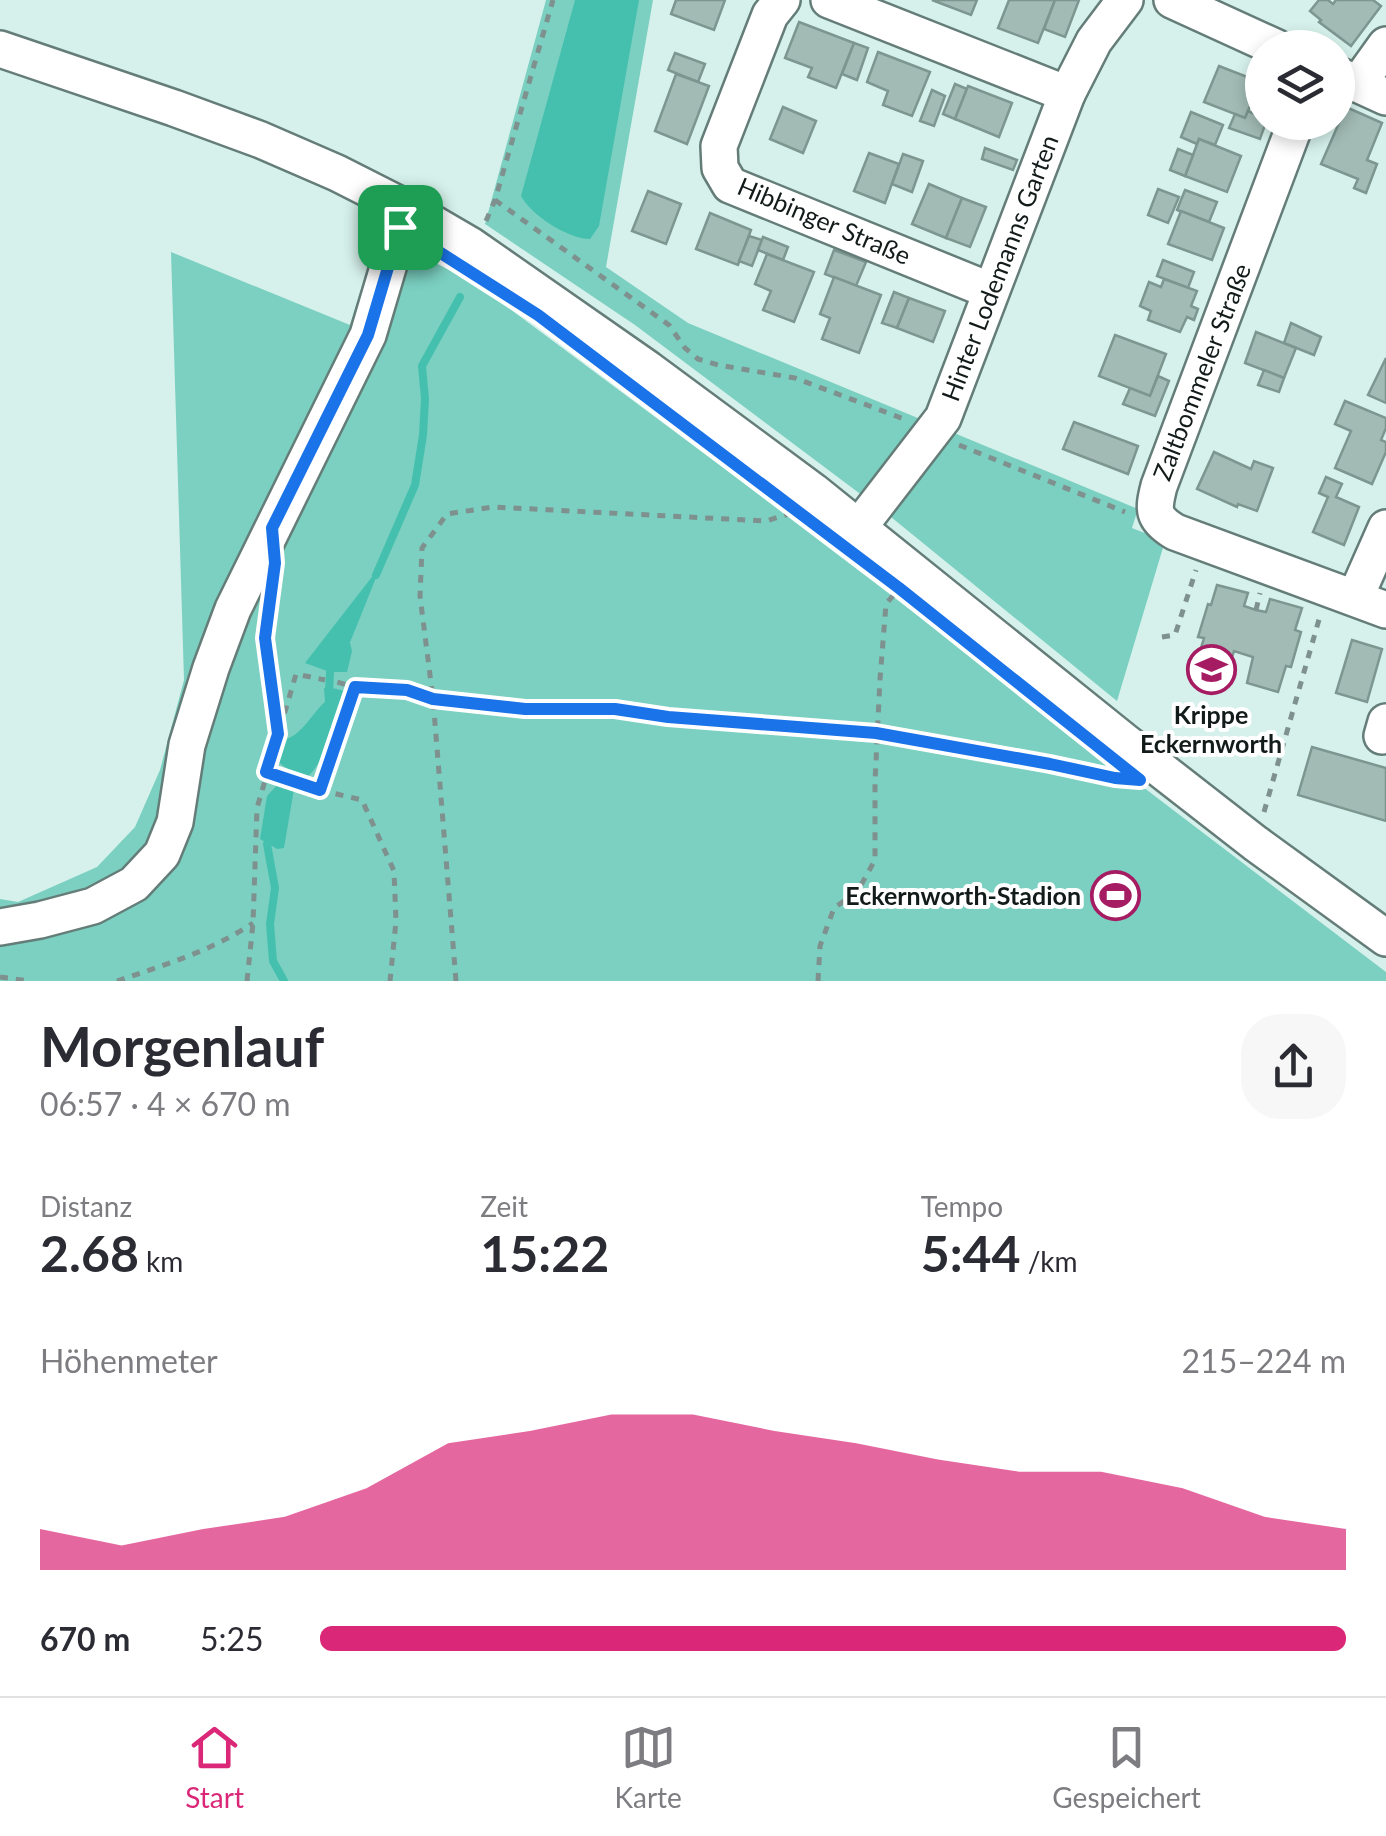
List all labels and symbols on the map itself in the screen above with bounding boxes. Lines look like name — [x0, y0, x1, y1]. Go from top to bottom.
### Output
street label: Hinter Lodemanns Garten — [934, 130, 1064, 405]
street label: Hibbinger Straße — [733, 170, 915, 270]
pin — [358, 185, 443, 270]
street label: Zaltbommeler Straße — [1146, 259, 1256, 484]
school or university icon: Krippe Eckernworth — [1185, 643, 1237, 695]
place label: Krippe Eckernworth — [1140, 699, 1282, 758]
sports icon: Eckernworth-Stadion — [1090, 870, 1142, 922]
place label: Eckernworth-Stadion — [845, 880, 1081, 910]

